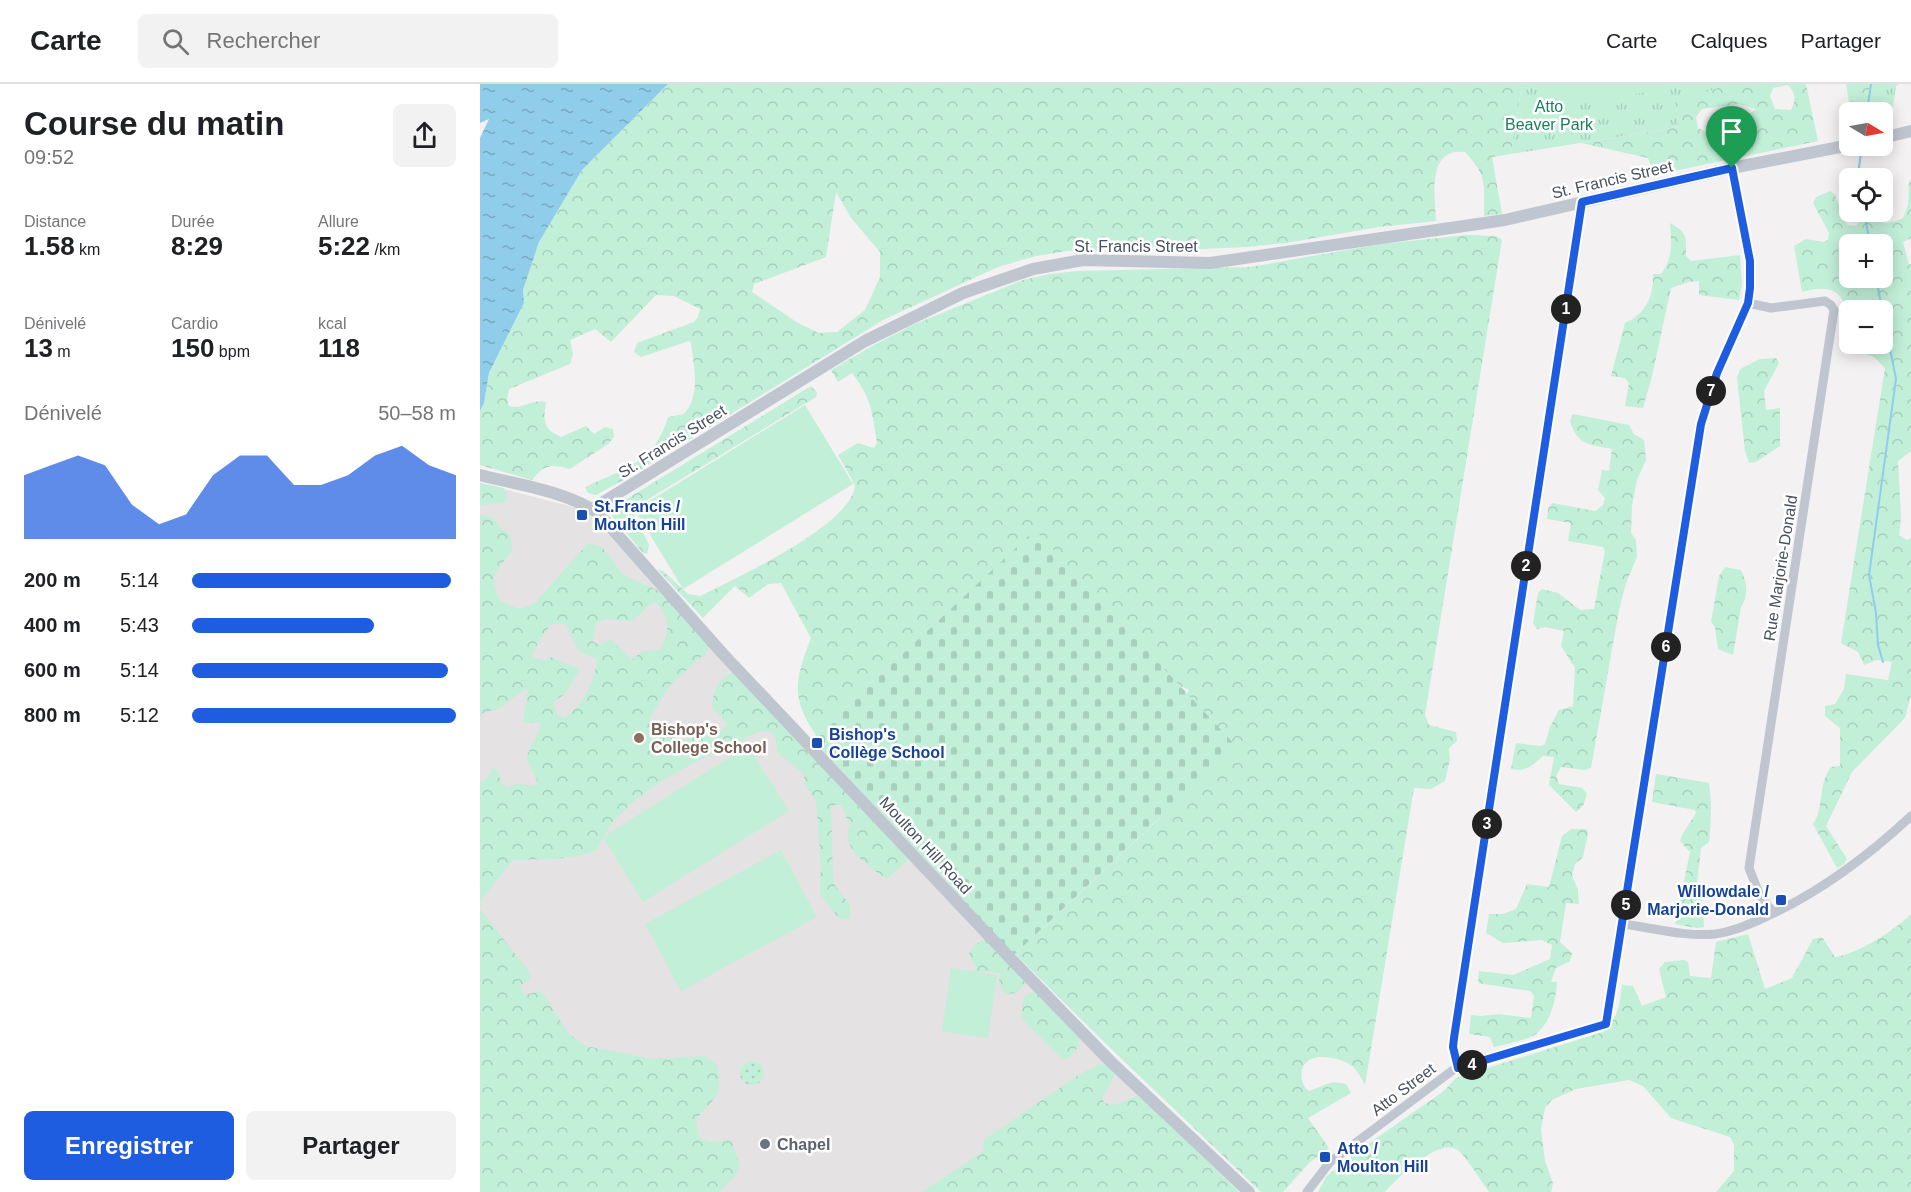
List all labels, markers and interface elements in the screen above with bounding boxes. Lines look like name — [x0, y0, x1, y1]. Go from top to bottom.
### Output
search box — [138, 14, 558, 68]
text: Carte — [30, 25, 102, 56]
icon: search — [159, 25, 192, 58]
text: Rechercher — [207, 28, 320, 53]
text: Carte — [1606, 29, 1657, 52]
text: Calques — [1690, 29, 1767, 52]
text: Partager — [1800, 29, 1881, 52]
park label: Atto Beaver Park — [1505, 98, 1594, 133]
north arrow — [1839, 102, 1893, 156]
map controls — [1839, 102, 1893, 354]
button: share — [393, 104, 456, 167]
text: Course du matin — [24, 105, 284, 142]
pin — [1706, 106, 1757, 168]
icon: arrive — [1715, 115, 1748, 148]
text: 09:52 — [24, 146, 74, 168]
street label: St. Francis Street — [1550, 157, 1675, 202]
button: locate — [1839, 168, 1893, 222]
text: Distance — [24, 213, 86, 230]
text: Durée — [171, 213, 215, 230]
text: Allure — [318, 213, 359, 230]
text: 1.58 — [24, 231, 75, 261]
text: 8:29 — [171, 231, 223, 261]
text: 5:22 — [318, 231, 370, 261]
button: + — [1839, 234, 1893, 288]
street label: St. Francis Street — [1074, 238, 1198, 255]
text: km — [75, 241, 100, 258]
text: /km — [370, 241, 400, 258]
pin: 1 — [1551, 294, 1581, 324]
text: 1 — [1562, 300, 1570, 317]
button: − — [1839, 300, 1893, 354]
text: Dénivelé — [24, 315, 86, 332]
text: Cardio — [171, 315, 218, 332]
text: kcal — [318, 315, 346, 332]
text: 13 — [24, 333, 53, 363]
text: 150 — [171, 333, 214, 363]
text: 118 — [318, 333, 360, 363]
text: m — [53, 343, 71, 360]
text: bpm — [214, 343, 250, 360]
pin: 7 — [1696, 376, 1726, 406]
text: 7 — [1707, 382, 1715, 399]
street label: St. Francis Street — [615, 401, 730, 481]
text: Dénivelé — [24, 402, 102, 424]
text: 50–58 m — [378, 402, 456, 424]
street label: Rue Marjorie-Donald — [1761, 494, 1800, 642]
place label: St.Francis / Moulton Hill — [594, 498, 686, 533]
marker: St.Francis / Moulton Hill — [575, 508, 589, 522]
pin: 2 — [1511, 551, 1541, 581]
text: 2 — [1522, 557, 1530, 574]
text: 200 m — [24, 569, 81, 591]
text: 5:14 — [120, 569, 159, 591]
text: 400 m — [24, 614, 81, 636]
text: 5:43 — [120, 614, 159, 636]
pin: 6 — [1651, 632, 1681, 662]
text: 6 — [1662, 638, 1670, 655]
text: 600 m — [24, 659, 81, 681]
text: 5:14 — [120, 659, 159, 681]
text: 800 m — [24, 704, 81, 726]
text: 5:12 — [120, 704, 159, 726]
place label: Bishop's College School — [651, 721, 767, 756]
place label: Bishop's Collège School — [829, 726, 945, 761]
marker: Bishop's College School — [632, 731, 646, 745]
marker: Bishop's Collège School — [810, 736, 824, 750]
street label: Moulton Hill Road — [876, 793, 975, 897]
pin: 3 — [1472, 809, 1502, 839]
text: 3 — [1483, 815, 1491, 832]
place label: Willowdale / Marjorie-Donald — [1647, 883, 1770, 918]
pin: 5 — [1611, 890, 1641, 920]
marker: Willowdale / Marjorie-Donald — [1774, 893, 1788, 907]
text: 5 — [1622, 896, 1630, 913]
pin: 4 — [1457, 1050, 1487, 1080]
text: 4 — [1468, 1056, 1476, 1073]
street label: Atto Street — [1368, 1060, 1439, 1119]
button: Enregistrer — [24, 1111, 234, 1180]
button: Partager — [246, 1111, 456, 1180]
place label: Chapel — [777, 1136, 830, 1153]
marker: Chapel — [758, 1137, 772, 1151]
place label: Atto / Moulton Hill — [1337, 1140, 1429, 1175]
marker: Atto / Moulton Hill — [1318, 1150, 1332, 1164]

